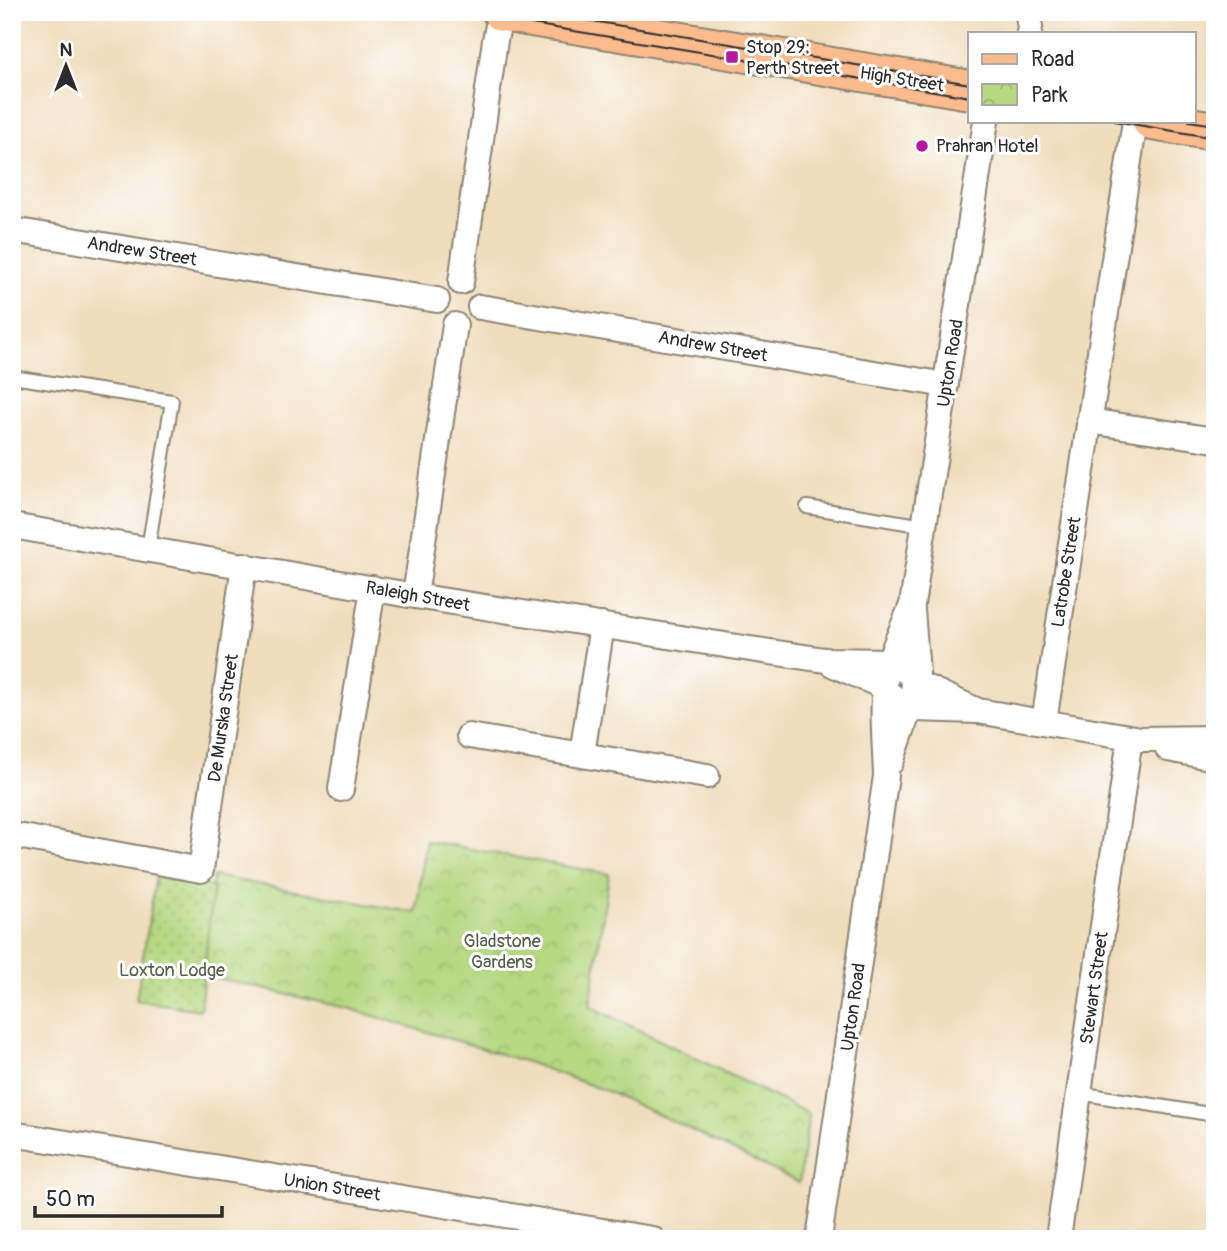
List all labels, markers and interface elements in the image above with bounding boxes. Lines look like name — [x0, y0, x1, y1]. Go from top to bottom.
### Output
north arrow — [32, 32, 102, 102]
legend — [968, 32, 1196, 122]
place label: Stop 29: Perth Street — [746, 36, 840, 80]
text: N — [60, 38, 73, 62]
text: Road — [1031, 46, 1075, 73]
marker: Stop 29: Perth Street — [724, 49, 740, 65]
street label: High Street — [858, 61, 946, 98]
text: Park — [1031, 82, 1068, 109]
place label: Prahran Hotel — [936, 135, 1039, 158]
marker: Prahran Hotel — [914, 138, 930, 154]
street label: Andrew Street — [86, 231, 199, 272]
street label: Upton Road — [932, 318, 969, 409]
street label: Andrew Street — [656, 326, 770, 368]
street label: Latrobe Street — [1046, 515, 1087, 629]
street label: Raleigh Street — [364, 576, 473, 617]
street label: De Murska Street — [203, 652, 244, 784]
park label: Gladstone Gardens — [463, 930, 541, 974]
street label: Stewart Street — [1075, 930, 1114, 1046]
park label: Loxton Lodge — [119, 959, 225, 982]
street label: Upton Road — [836, 962, 871, 1053]
street label: Union Street — [282, 1168, 383, 1207]
scale bar — [35, 1174, 222, 1218]
text: 50 m — [46, 1186, 95, 1213]

